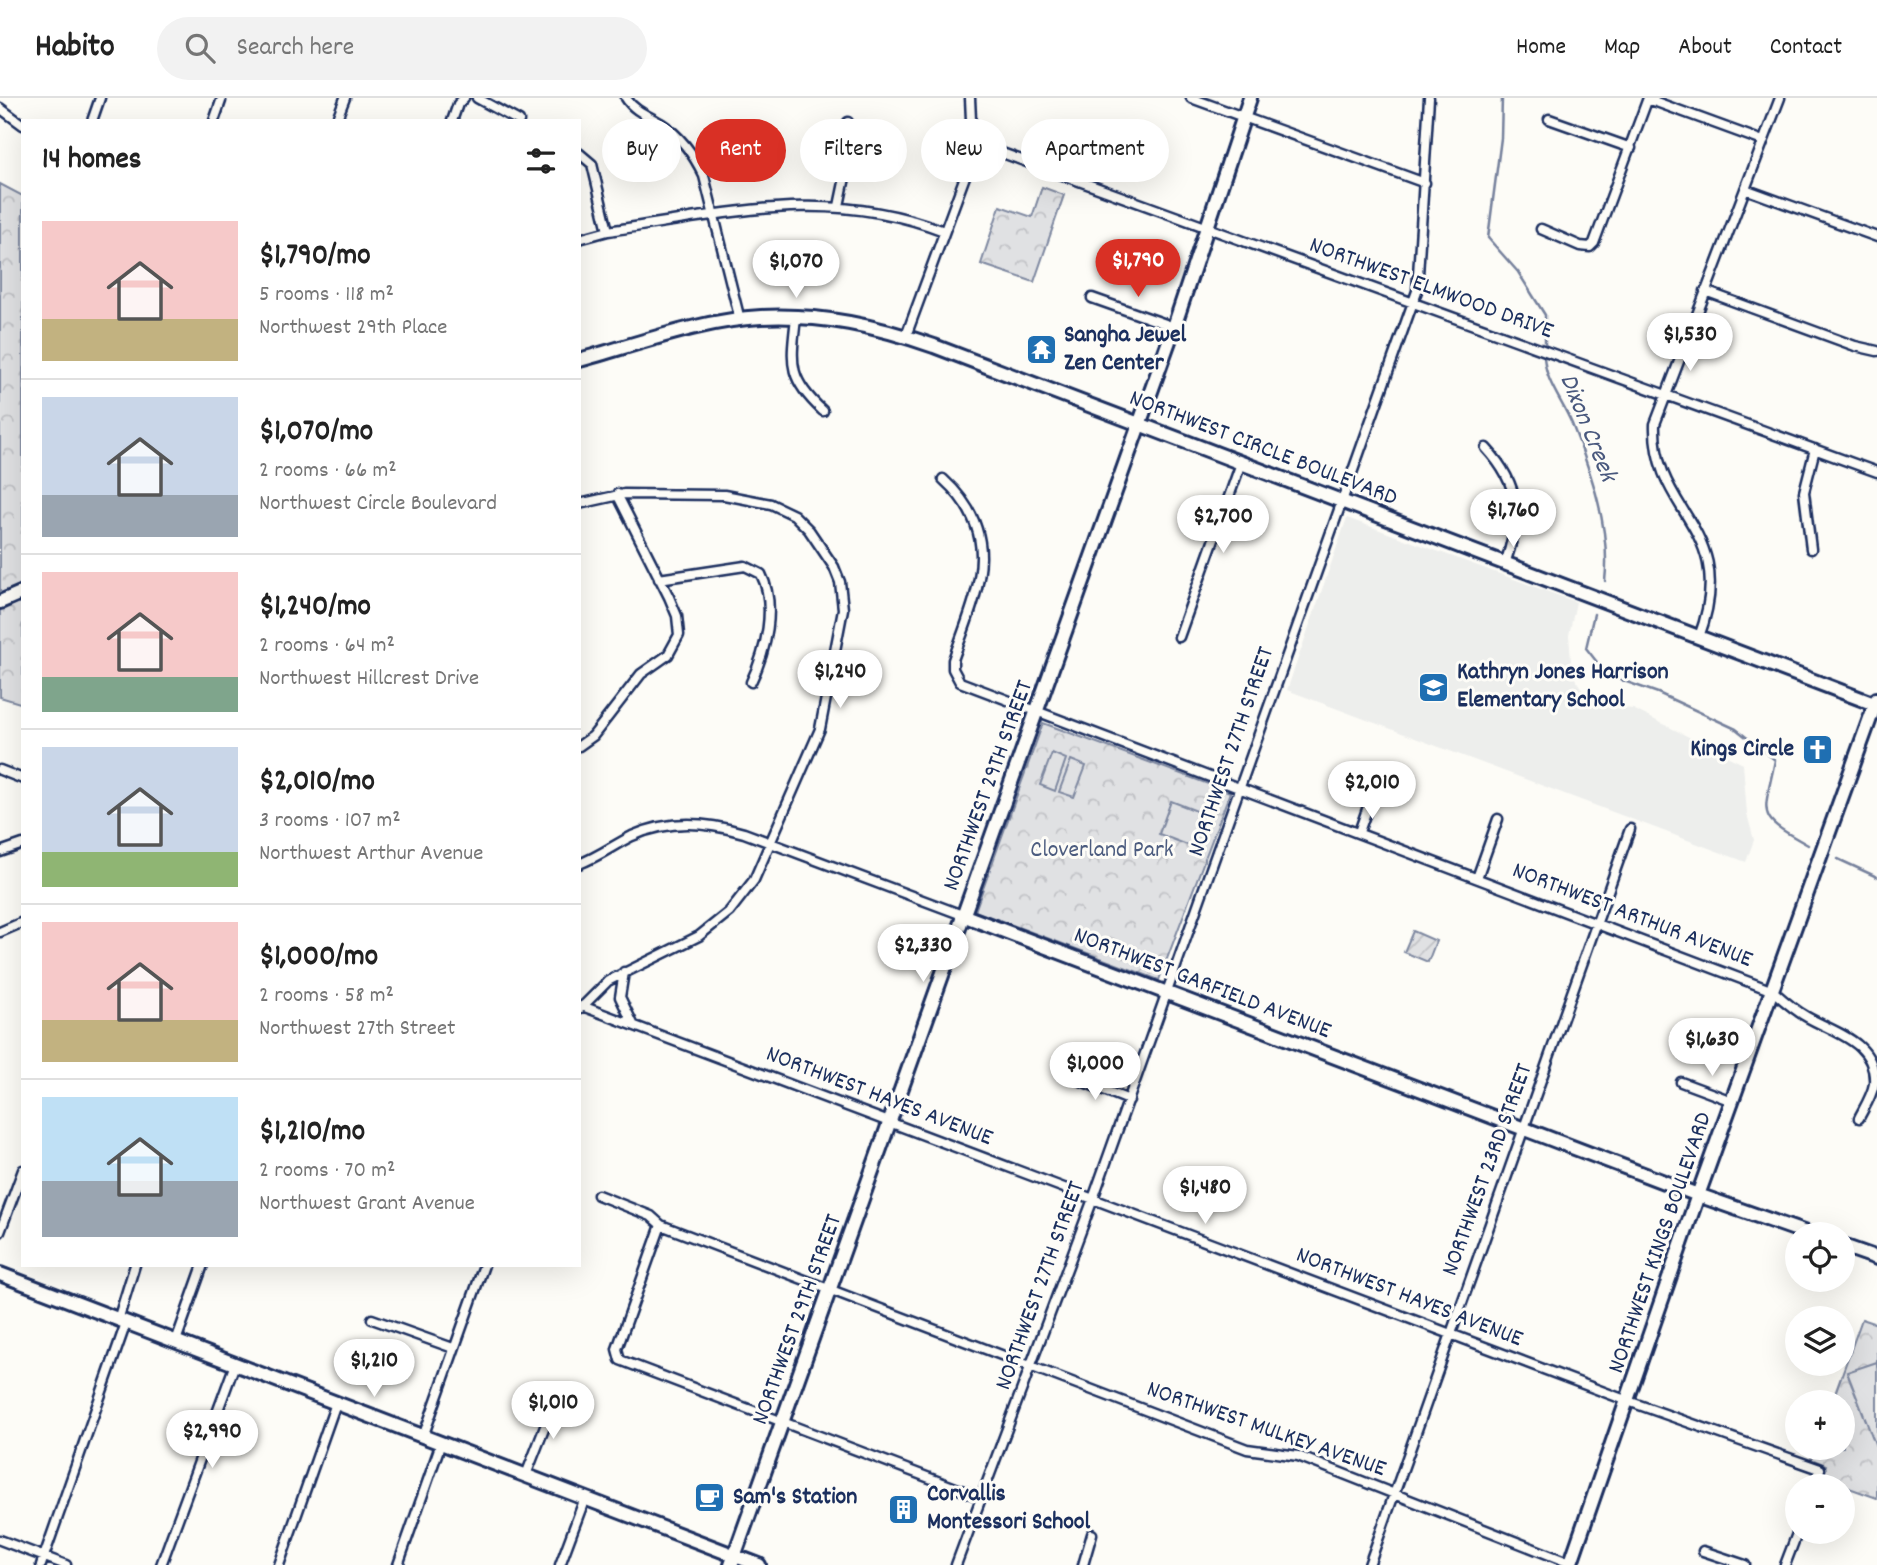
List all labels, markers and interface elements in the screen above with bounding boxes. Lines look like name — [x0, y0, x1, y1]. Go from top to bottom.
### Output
search box — [157, 17, 647, 80]
text: Habito — [35, 25, 115, 72]
icon: search — [181, 29, 219, 67]
text: Search here — [237, 30, 354, 67]
text: Home — [1516, 31, 1566, 65]
text: Map — [1604, 31, 1640, 65]
text: About — [1678, 31, 1732, 65]
text: Contact — [1770, 31, 1842, 65]
chip: Buy — [602, 119, 681, 182]
chip: Rent — [695, 119, 786, 182]
chip: Filters — [800, 119, 907, 182]
chip: New — [921, 119, 1007, 182]
chip: Apartment — [1021, 119, 1169, 182]
text: 14 homes — [42, 140, 141, 183]
icon: filters — [522, 142, 560, 180]
street label: NORTHWEST ELMWOOD DRIVE — [1304, 229, 1558, 349]
text: $1,790/mo — [259, 236, 371, 279]
pin: $1,070 — [739, 240, 853, 300]
pin: $1,790 — [1081, 240, 1195, 299]
text: $1,790 — [1112, 245, 1164, 278]
text: $1,070 — [769, 246, 823, 279]
icon: home — [98, 249, 182, 333]
text: 5 rooms · 118 m² — [259, 279, 394, 312]
text: Northwest 29th Place — [259, 312, 447, 345]
pin: $1,530 — [1633, 314, 1747, 373]
place label: Sangha Jewel Zen Center — [1064, 319, 1186, 381]
text: $1,530 — [1663, 319, 1717, 352]
temple icon: Sangha Jewel Zen Center — [1024, 333, 1058, 367]
water label: Dixon Creek — [1549, 369, 1626, 490]
street label: NORTHWEST CIRCLE BOULEVARD — [1124, 382, 1402, 516]
text: $1,070/mo — [259, 412, 373, 455]
icon: home — [98, 425, 182, 509]
text: 2 rooms · 66 m² — [259, 455, 397, 488]
text: Northwest Circle Boulevard — [259, 488, 497, 521]
pin: $1,760 — [1456, 490, 1570, 549]
text: $1,760 — [1486, 495, 1540, 528]
pin: $2,700 — [1166, 496, 1280, 555]
text: $2,700 — [1193, 501, 1253, 534]
text: $1,240/mo — [259, 587, 371, 630]
icon: home — [98, 600, 182, 684]
text: 2 rooms · 64 m² — [259, 630, 395, 663]
street label: NORTHWEST 27TH STREET — [1180, 642, 1284, 861]
pin: $1,240 — [783, 650, 897, 710]
text: $1,240 — [813, 656, 867, 689]
place label: Kathryn Jones Harrison Elementary School — [1457, 656, 1669, 718]
text: Northwest Hillcrest Drive — [259, 663, 479, 696]
school or university icon: Kathryn Jones Harrison Elementary School — [1417, 670, 1451, 704]
street label: NORTHWEST 29TH STREET — [935, 676, 1043, 896]
place label: Kings Circle — [1690, 733, 1794, 767]
church icon: Kings Circle — [1800, 733, 1834, 767]
text: $2,010/mo — [259, 762, 375, 805]
pin: $2,010 — [1315, 762, 1429, 821]
text: $2,010 — [1344, 767, 1400, 800]
icon: home — [98, 775, 182, 859]
text: 3 rooms · 107 m² — [259, 805, 401, 838]
park label: Cloverland Park — [1030, 834, 1174, 868]
text: Northwest Arthur Avenue — [259, 838, 483, 871]
street label: NORTHWEST ARTHUR AVENUE — [1507, 854, 1757, 978]
street label: NORTHWEST GARFIELD AVENUE — [1068, 919, 1336, 1049]
pin: $2,330 — [866, 924, 980, 984]
text: $2,330 — [893, 930, 953, 963]
text: $1,000/mo — [259, 937, 378, 980]
icon: home — [98, 950, 182, 1034]
text: 2 rooms · 58 m² — [259, 980, 394, 1013]
text: Northwest 27th Street — [259, 1013, 456, 1046]
pin: $1,630 — [1655, 1018, 1769, 1078]
text: $1,630 — [1684, 1024, 1740, 1057]
street label: NORTHWEST HAYES AVENUE — [761, 1038, 997, 1156]
pin: $1,000 — [1038, 1042, 1152, 1102]
text: $1,000 — [1066, 1048, 1124, 1081]
street label: NORTHWEST 23RD STREET — [1434, 1059, 1542, 1281]
street label: NORTHWEST KINGS BOULEVARD — [1600, 1108, 1722, 1378]
text: $1,210/mo — [259, 1112, 365, 1155]
icon: home — [98, 1125, 182, 1209]
text: 2 rooms · 70 m² — [259, 1155, 395, 1188]
pin: $1,480 — [1148, 1166, 1262, 1226]
text: $1,480 — [1179, 1172, 1231, 1205]
street label: NORTHWEST 27TH STREET — [987, 1176, 1095, 1395]
text: Northwest Grant Avenue — [259, 1188, 475, 1221]
street label: NORTHWEST 29TH STREET — [744, 1210, 852, 1430]
map controls — [1785, 1222, 1855, 1544]
button: locate — [1785, 1222, 1855, 1292]
street label: NORTHWEST HAYES AVENUE — [1291, 1239, 1527, 1357]
button: layers — [1785, 1306, 1855, 1376]
pin: $1,210 — [317, 1340, 431, 1399]
text: $1,210 — [350, 1345, 398, 1378]
street label: NORTHWEST MULKEY AVENUE — [1142, 1373, 1390, 1487]
pin: $1,010 — [496, 1382, 610, 1441]
text: $1,010 — [527, 1387, 579, 1420]
button: + — [1785, 1390, 1855, 1460]
pin: $2,990 — [155, 1410, 269, 1470]
text: $2,990 — [182, 1416, 242, 1449]
button: − — [1785, 1474, 1855, 1544]
place label: Corvallis Montessori School — [927, 1478, 1091, 1540]
cafe icon: Sam's Station — [693, 1481, 727, 1515]
place label: Sam's Station — [733, 1481, 857, 1515]
building icon: Corvallis Montessori School — [887, 1492, 921, 1526]

